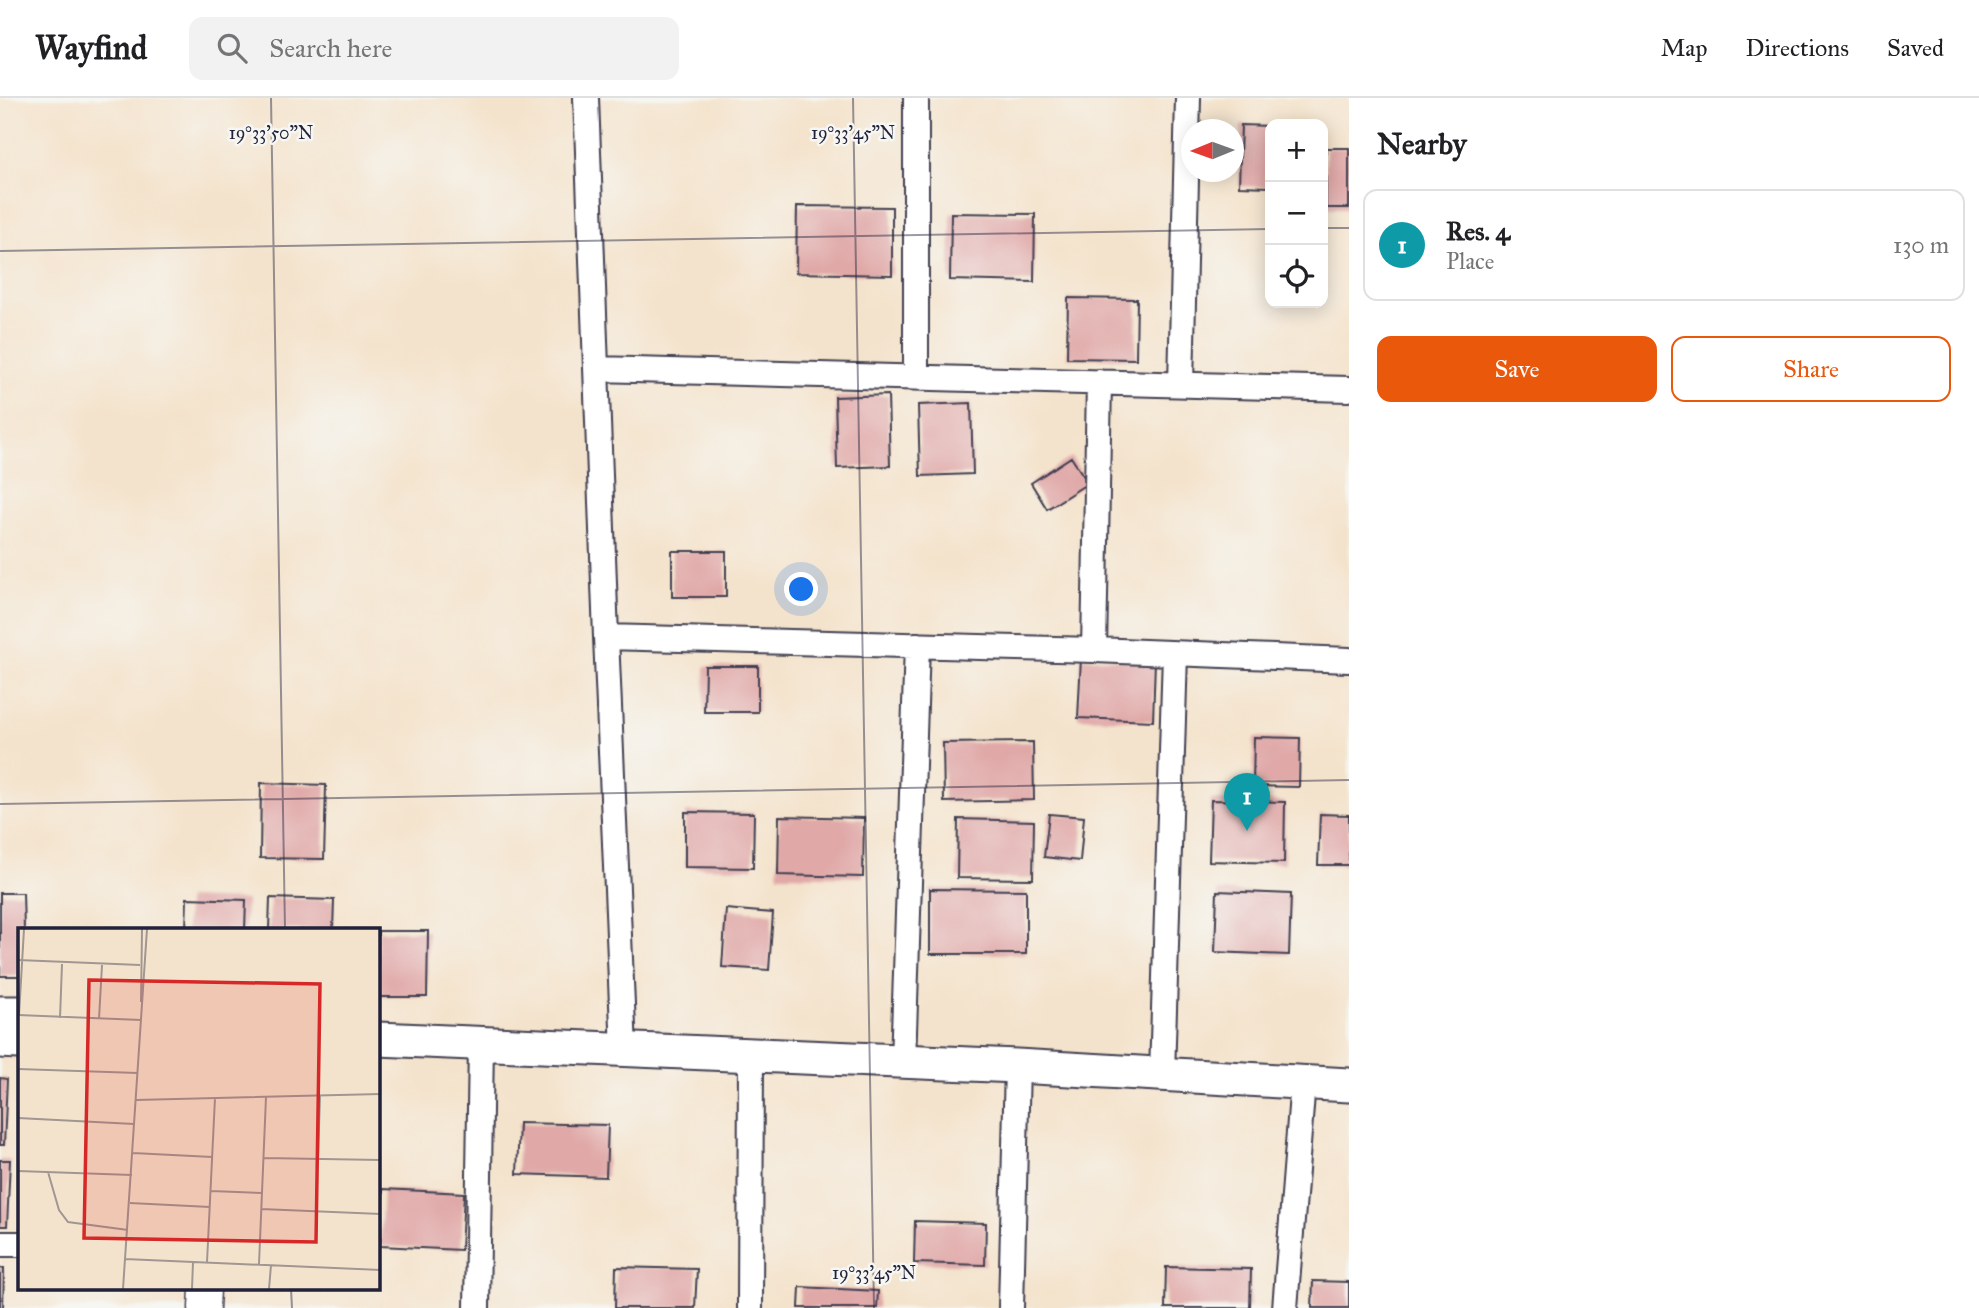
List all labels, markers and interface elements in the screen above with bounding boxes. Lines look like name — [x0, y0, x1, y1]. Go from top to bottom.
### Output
search box — [189, 17, 679, 80]
text: Wayfind — [35, 28, 147, 68]
icon: search — [213, 29, 251, 67]
text: Search here — [269, 32, 392, 64]
text: Map — [1661, 33, 1708, 63]
text: Directions — [1746, 33, 1849, 63]
text: Saved — [1887, 33, 1944, 63]
north arrow — [1181, 119, 1244, 182]
map controls — [1265, 119, 1328, 308]
button: + — [1265, 119, 1328, 182]
text: 19°33'50"N — [229, 122, 313, 144]
text: 19°33'45"N — [811, 122, 895, 144]
text: Nearby — [1377, 126, 1467, 162]
button: − — [1265, 182, 1328, 245]
text: Res. 4 — [1446, 215, 1510, 247]
text: 1 — [1397, 231, 1407, 259]
text: 130 m — [1893, 231, 1949, 259]
button: locate — [1265, 245, 1328, 308]
text: Place — [1446, 247, 1494, 275]
button: Save — [1377, 336, 1657, 402]
button: Share — [1671, 336, 1951, 402]
your location — [784, 572, 818, 606]
pin: 1 — [1224, 773, 1270, 831]
inset map — [18, 928, 380, 1290]
text: 19°33'45"N — [832, 1262, 916, 1284]

